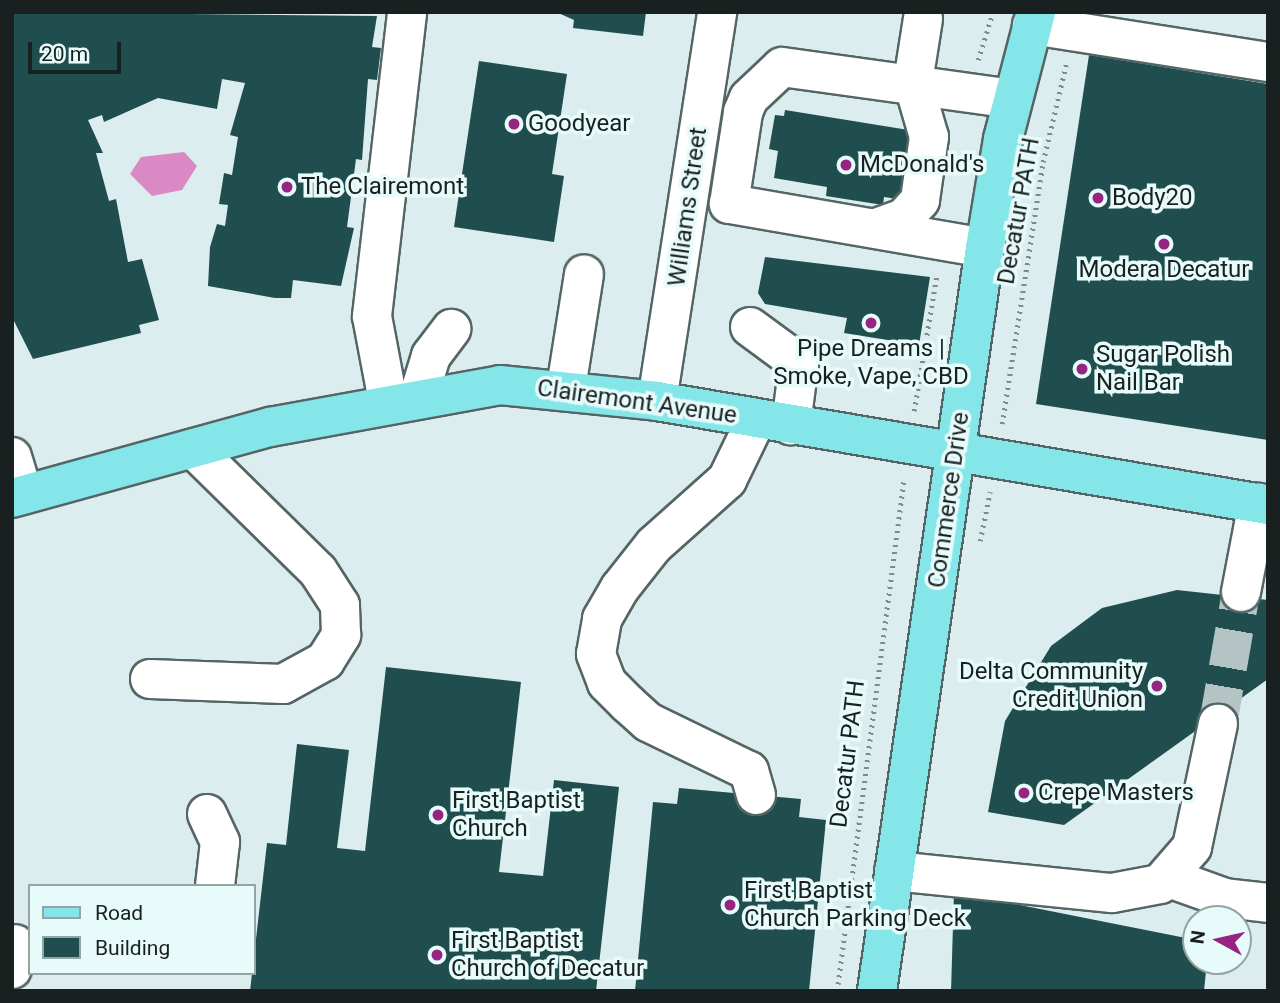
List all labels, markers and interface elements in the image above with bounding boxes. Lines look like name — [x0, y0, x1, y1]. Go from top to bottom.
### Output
scale bar — [32, 28, 124, 72]
text: 20 m — [41, 42, 88, 66]
place label: Goodyear — [528, 110, 630, 138]
marker: Goodyear — [506, 116, 522, 132]
street label: Williams Street — [663, 126, 713, 288]
street label: Decatur PATH — [992, 135, 1046, 287]
place label: McDonald's — [860, 151, 984, 179]
marker: McDonald's — [838, 157, 854, 173]
place label: The Clairemont — [301, 173, 464, 201]
marker: The Clairemont — [279, 179, 295, 195]
place label: Body20 — [1112, 184, 1193, 212]
marker: Body20 — [1090, 190, 1106, 206]
marker: Modera Decatur — [1156, 236, 1172, 252]
place label: Modera Decatur — [1079, 256, 1249, 284]
marker: Pipe Dreams | Smoke, Vape, CBD — [863, 315, 879, 331]
place label: Pipe Dreams | Smoke, Vape, CBD — [773, 335, 969, 391]
place label: Sugar Polish Nail Bar — [1096, 341, 1230, 397]
marker: Sugar Polish Nail Bar — [1074, 361, 1090, 377]
street label: Clairemont Avenue — [535, 374, 739, 430]
street label: Commerce Drive — [922, 410, 976, 590]
place label: Delta Community Credit Union — [959, 658, 1143, 714]
marker: Delta Community Credit Union — [1149, 678, 1165, 694]
street label: Decatur PATH — [825, 679, 871, 829]
place label: Crepe Masters — [1038, 779, 1194, 807]
marker: Crepe Masters — [1016, 785, 1032, 801]
place label: First Baptist Church — [452, 787, 581, 843]
marker: First Baptist Church — [430, 807, 446, 823]
place label: First Baptist Church Parking Deck — [744, 877, 966, 933]
legend — [28, 884, 256, 975]
marker: First Baptist Church Parking Deck — [722, 897, 738, 913]
text: Road — [95, 901, 143, 925]
north arrow — [1182, 905, 1252, 975]
place label: First Baptist Church of Decatur — [451, 927, 644, 983]
text: N — [1185, 929, 1210, 946]
text: Building — [95, 936, 170, 960]
marker: First Baptist Church of Decatur — [429, 947, 445, 963]

